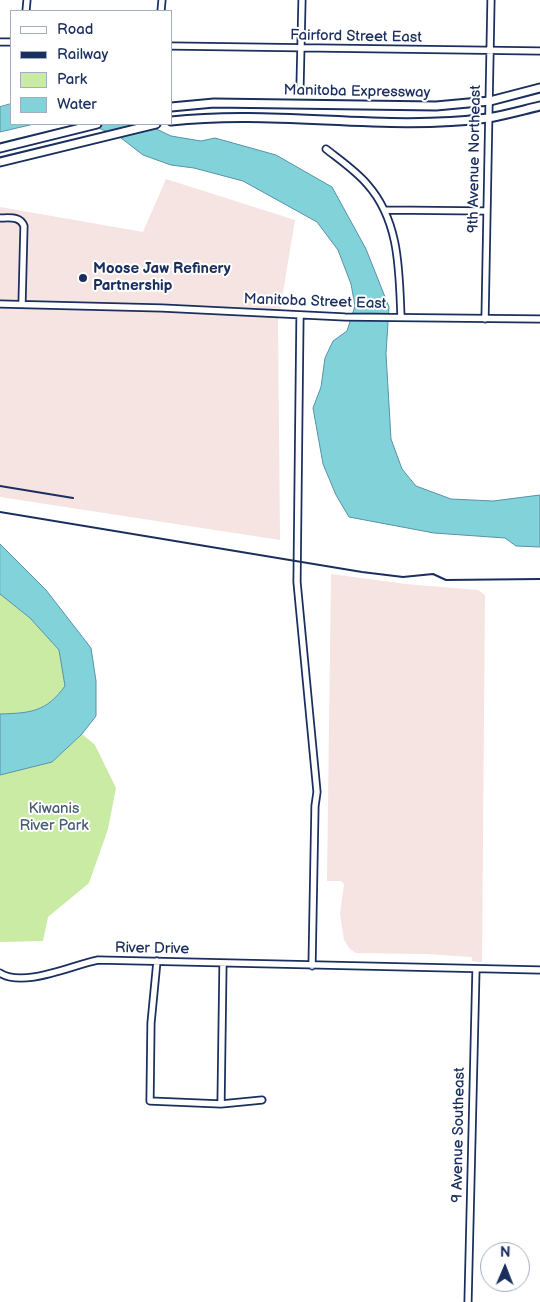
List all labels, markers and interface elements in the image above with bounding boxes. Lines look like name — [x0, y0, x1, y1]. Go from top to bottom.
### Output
legend — [10, 10, 172, 125]
text: Road — [57, 20, 93, 39]
street label: Fairford Street East — [290, 27, 422, 47]
text: Railway — [57, 45, 108, 64]
text: Park — [57, 70, 87, 89]
street label: Manitoba Expressway — [284, 82, 430, 102]
street label: 9th Avenue Northeast — [465, 85, 485, 233]
text: Water — [57, 95, 97, 114]
place label: Moose Jaw Refinery Partnership — [93, 260, 231, 295]
marker: Moose Jaw Refinery Partnership — [77, 272, 89, 284]
street label: Manitoba Street East — [243, 291, 387, 313]
park label: Kiwanis River Park — [19, 800, 89, 835]
street label: River Drive — [115, 939, 189, 959]
street label: 9 Avenue Southeast — [449, 1067, 469, 1203]
north arrow — [480, 1242, 530, 1292]
text: N — [500, 1244, 511, 1261]

